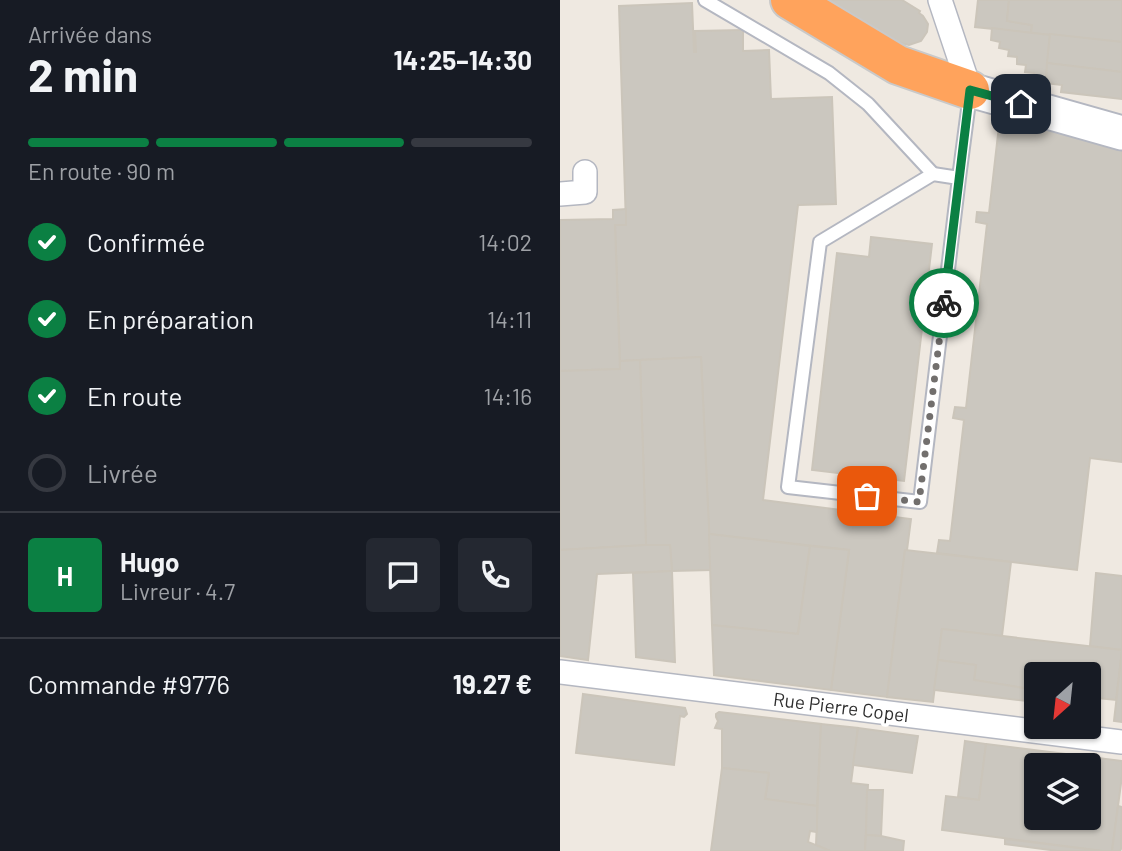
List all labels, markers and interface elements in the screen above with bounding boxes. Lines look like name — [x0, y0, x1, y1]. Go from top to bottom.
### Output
text: Arrivée dans — [28, 20, 152, 48]
text: 14:25–14:30 — [393, 44, 532, 75]
text: 2 min — [28, 46, 138, 101]
pin — [991, 74, 1051, 134]
icon: home — [1002, 85, 1040, 123]
text: En route · 90 m — [28, 157, 175, 185]
icon: check — [28, 223, 66, 261]
text: Confirmée — [87, 226, 205, 257]
text: 14:02 — [478, 228, 532, 256]
courier — [909, 268, 979, 338]
icon: bike — [925, 284, 963, 322]
icon: check — [28, 300, 66, 338]
text: En préparation — [87, 303, 254, 334]
text: 14:11 — [487, 305, 532, 333]
icon: check — [28, 377, 66, 415]
text: En route — [87, 380, 182, 411]
text: 14:16 — [484, 382, 532, 410]
text: Livrée — [87, 457, 158, 488]
pin — [837, 466, 897, 526]
icon: bag — [848, 477, 886, 515]
button: chat — [366, 538, 440, 612]
button: phone — [458, 538, 532, 612]
text: Hugo — [120, 546, 179, 577]
text: H — [57, 560, 73, 591]
text: Livreur · 4.7 — [120, 577, 235, 605]
north arrow — [1024, 662, 1101, 738]
map controls — [1024, 662, 1101, 830]
text: Commande #9776 — [28, 668, 230, 699]
text: 19.27 € — [453, 668, 532, 699]
street label: Rue Pierre Copel — [772, 687, 910, 726]
button: layers — [1024, 753, 1101, 830]

